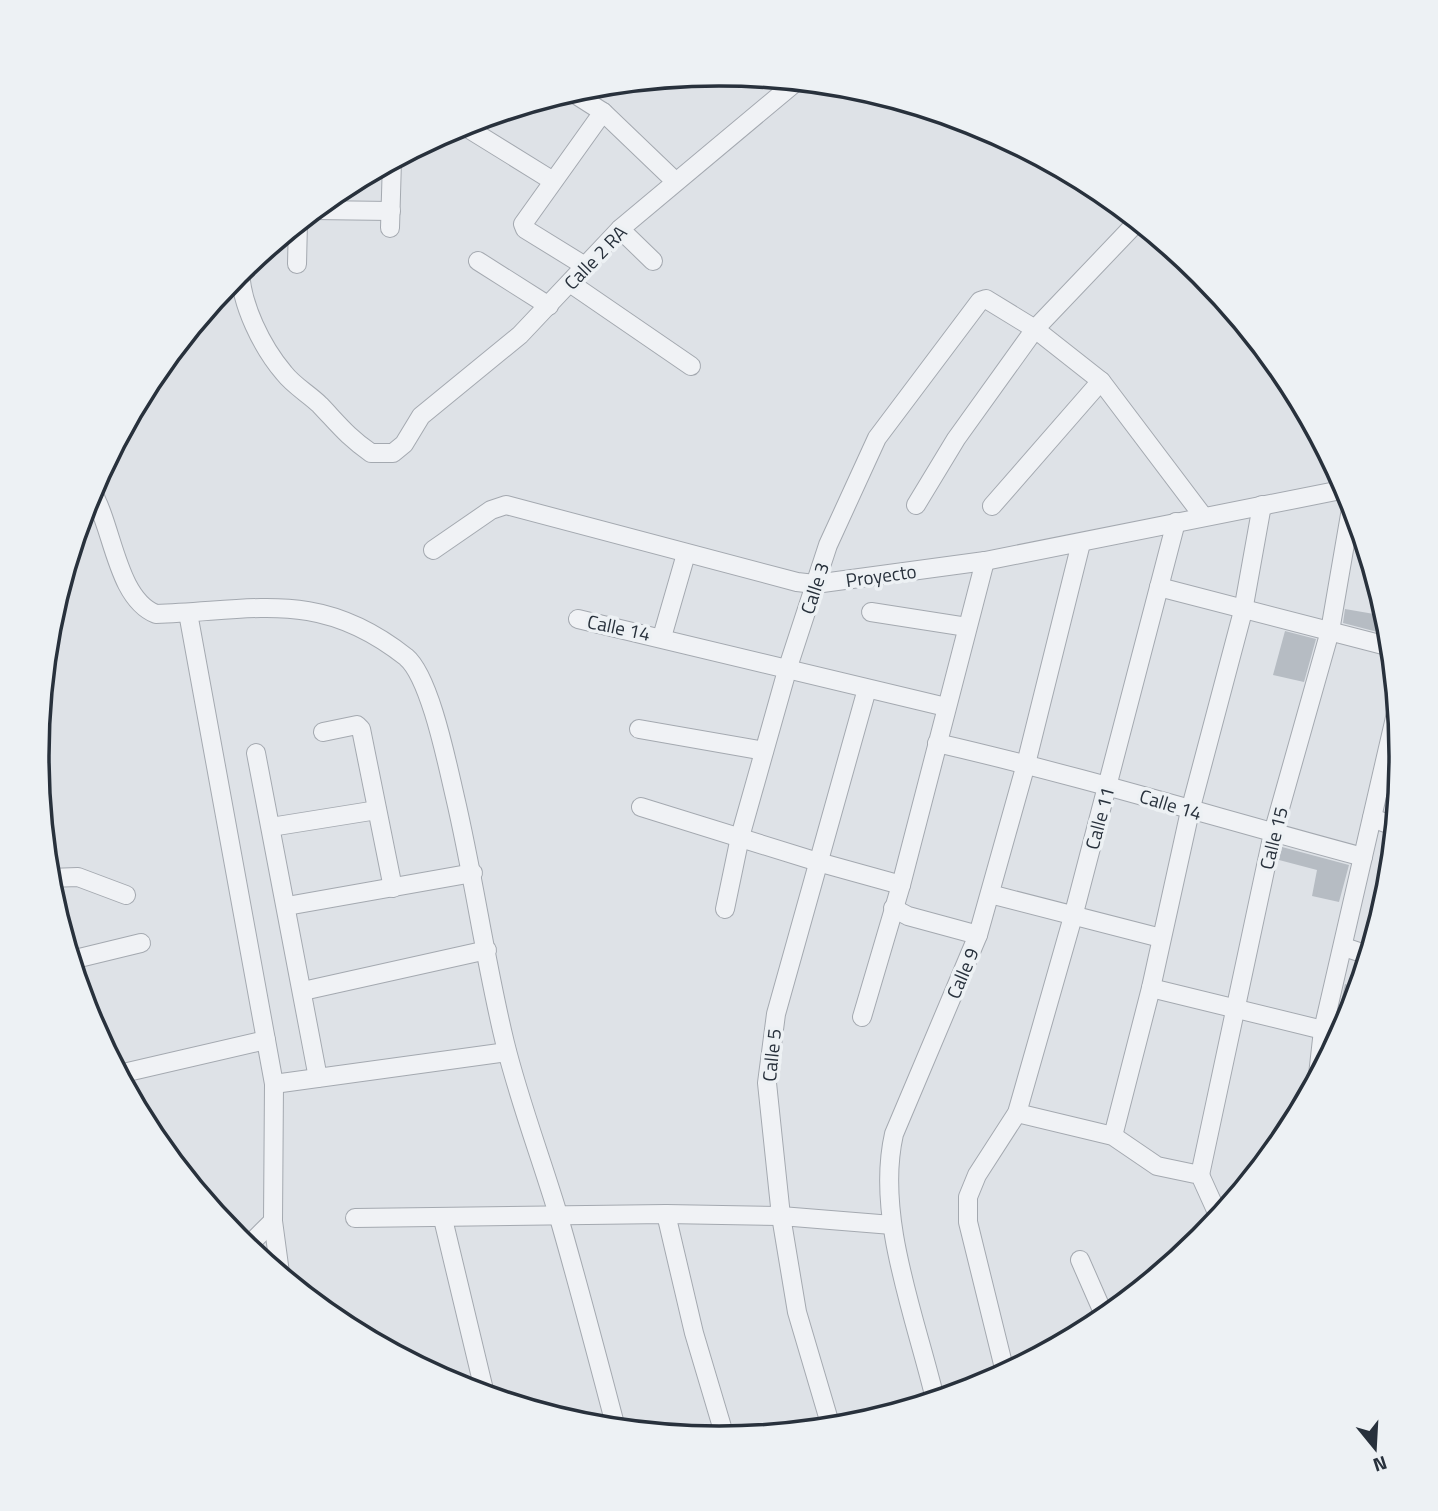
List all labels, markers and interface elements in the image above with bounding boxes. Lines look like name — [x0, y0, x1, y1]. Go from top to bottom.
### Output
street label: Calle 2 RA — [557, 218, 633, 296]
street label: Proyecto — [844, 556, 918, 594]
street label: Calle 3 — [792, 558, 836, 618]
street label: Calle 14 — [585, 606, 653, 648]
street label: Calle 14 — [1136, 781, 1206, 827]
street label: Calle 11 — [1077, 783, 1121, 853]
street label: Calle 15 — [1251, 804, 1295, 872]
street label: Calle 9 — [938, 943, 986, 1003]
street label: Calle 5 — [754, 1027, 788, 1083]
north arrow — [1340, 1413, 1410, 1483]
text: N — [1370, 1449, 1391, 1480]

